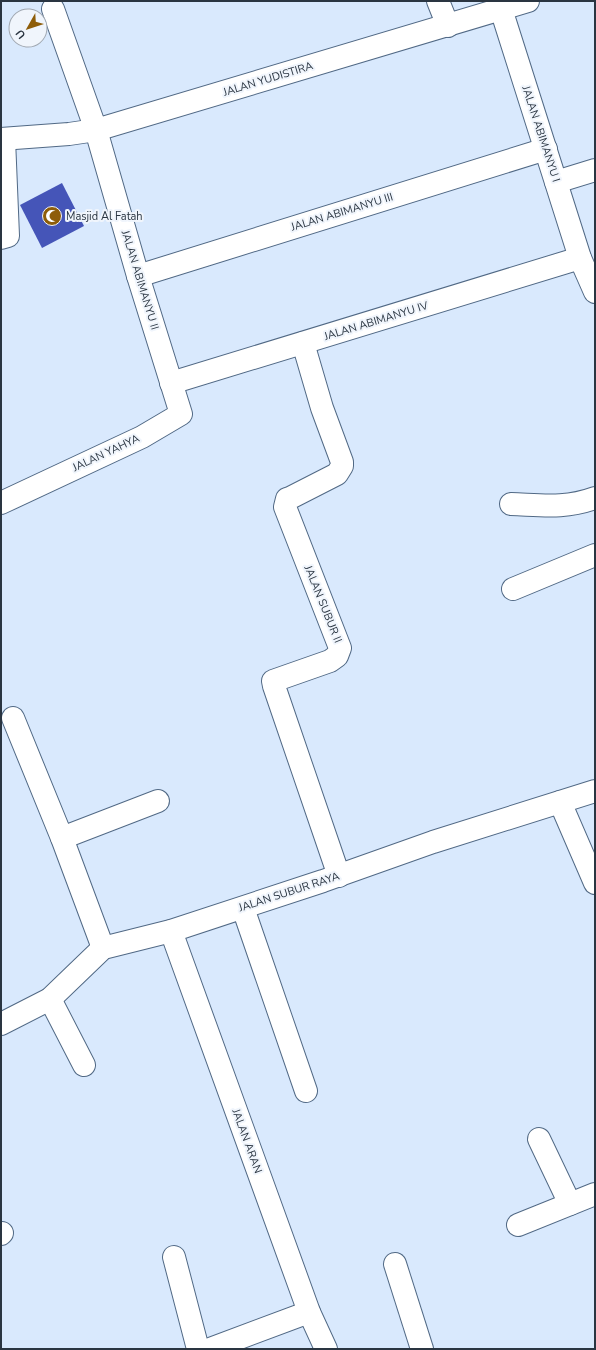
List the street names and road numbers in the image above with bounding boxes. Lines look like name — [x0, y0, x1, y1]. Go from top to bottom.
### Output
street label: JALAN YUDISTIRA — [220, 58, 315, 100]
street label: JALAN ABIMANYU I — [518, 83, 564, 184]
street label: JALAN ABIMANYU III — [288, 189, 395, 235]
street label: JALAN ABIMANYU II — [117, 228, 162, 332]
street label: JALAN ABIMANYU IV — [321, 298, 430, 344]
street label: JALAN YAHYA — [69, 431, 142, 476]
street label: JALAN SUBUR II — [300, 562, 345, 645]
street label: JALAN SUBUR RAYA — [236, 869, 341, 916]
street label: JALAN ARAN — [228, 1106, 266, 1175]

